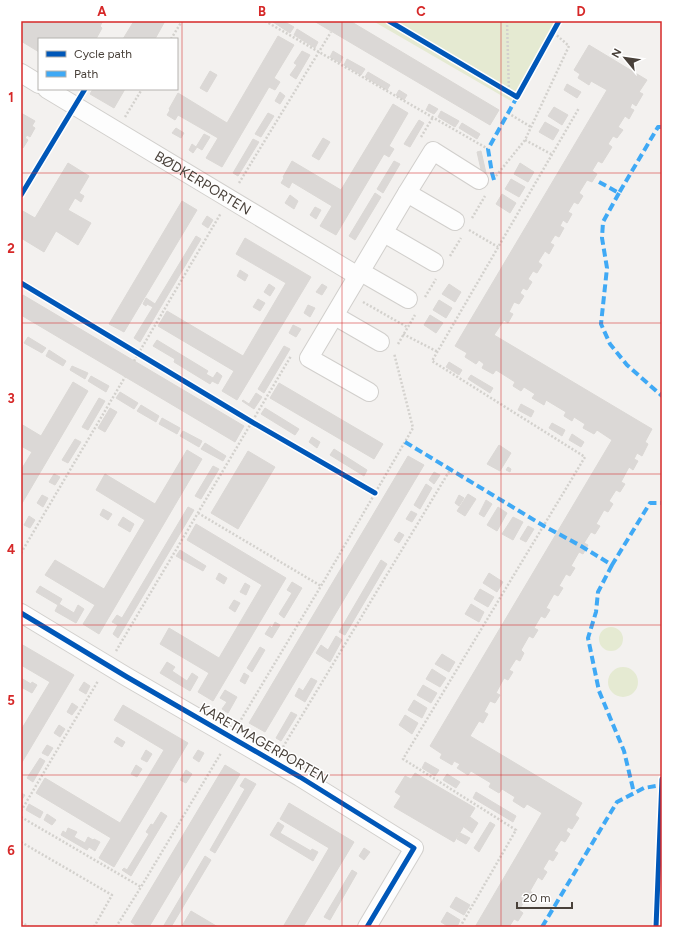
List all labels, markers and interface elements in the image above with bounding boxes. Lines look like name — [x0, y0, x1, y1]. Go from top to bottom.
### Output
text: A — [97, 4, 107, 19]
text: B — [258, 4, 266, 19]
text: C — [416, 4, 426, 19]
text: D — [576, 4, 586, 19]
legend — [38, 38, 178, 90]
north arrow — [605, 38, 645, 78]
text: Cycle path — [74, 47, 132, 61]
text: N — [609, 47, 624, 60]
text: Path — [74, 67, 98, 81]
text: 1 — [8, 90, 14, 105]
street label: BØDKERPORTEN — [151, 148, 254, 219]
text: 2 — [7, 241, 15, 256]
text: 3 — [7, 391, 15, 406]
text: 4 — [7, 542, 15, 557]
text: 5 — [7, 693, 15, 708]
street label: KARETMAGERPORTEN — [196, 700, 331, 787]
text: 6 — [7, 843, 15, 858]
scale bar — [517, 884, 572, 910]
text: 20 m — [523, 891, 551, 905]

